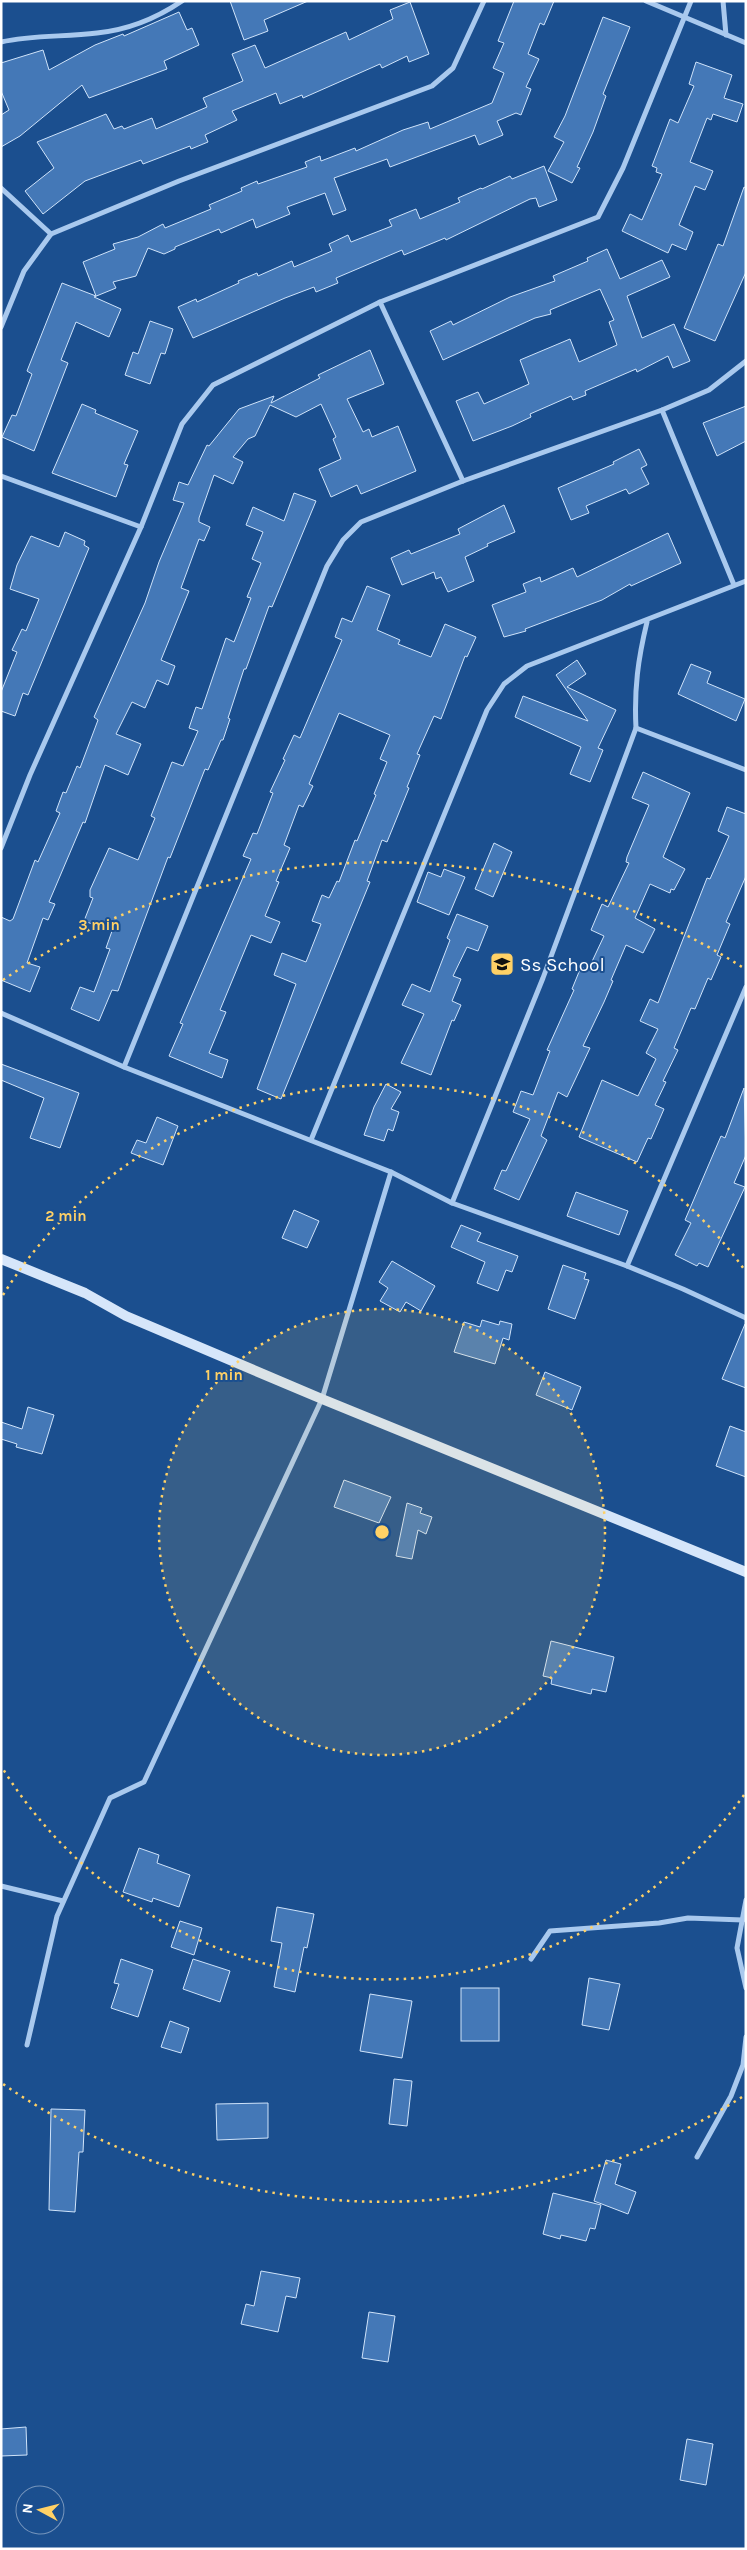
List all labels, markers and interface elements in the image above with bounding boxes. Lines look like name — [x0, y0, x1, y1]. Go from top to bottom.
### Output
text: 3 min — [78, 916, 120, 934]
school or university icon: Ss School — [489, 951, 515, 977]
place label: Ss School — [520, 954, 605, 976]
text: 2 min — [45, 1207, 87, 1225]
text: 1 min — [205, 1366, 243, 1384]
centre of rings — [373, 1523, 391, 1541]
north arrow — [15, 2485, 65, 2535]
text: N — [19, 2502, 37, 2514]

